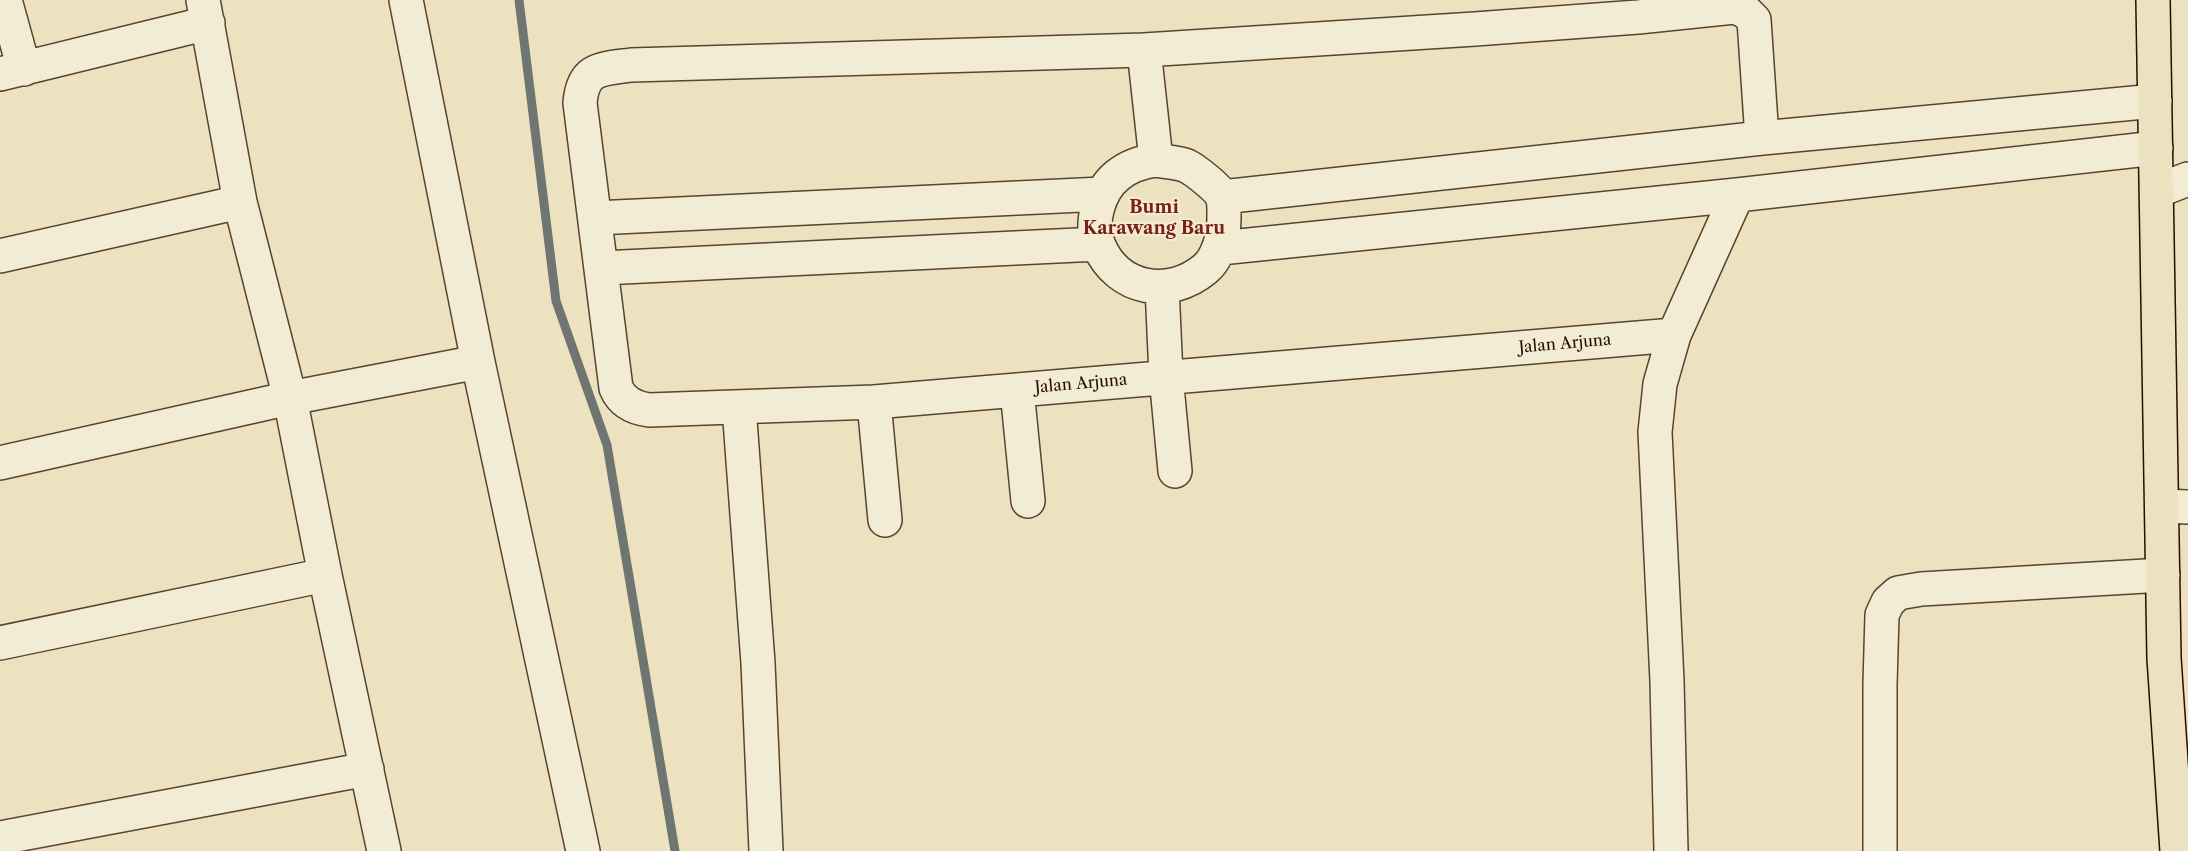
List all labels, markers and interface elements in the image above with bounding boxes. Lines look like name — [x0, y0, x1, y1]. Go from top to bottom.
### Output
district label: Bumi Karawang Baru — [1083, 197, 1225, 240]
street label: Jalan Arjuna — [1518, 330, 1612, 358]
street label: Jalan Arjuna — [1034, 370, 1128, 398]

